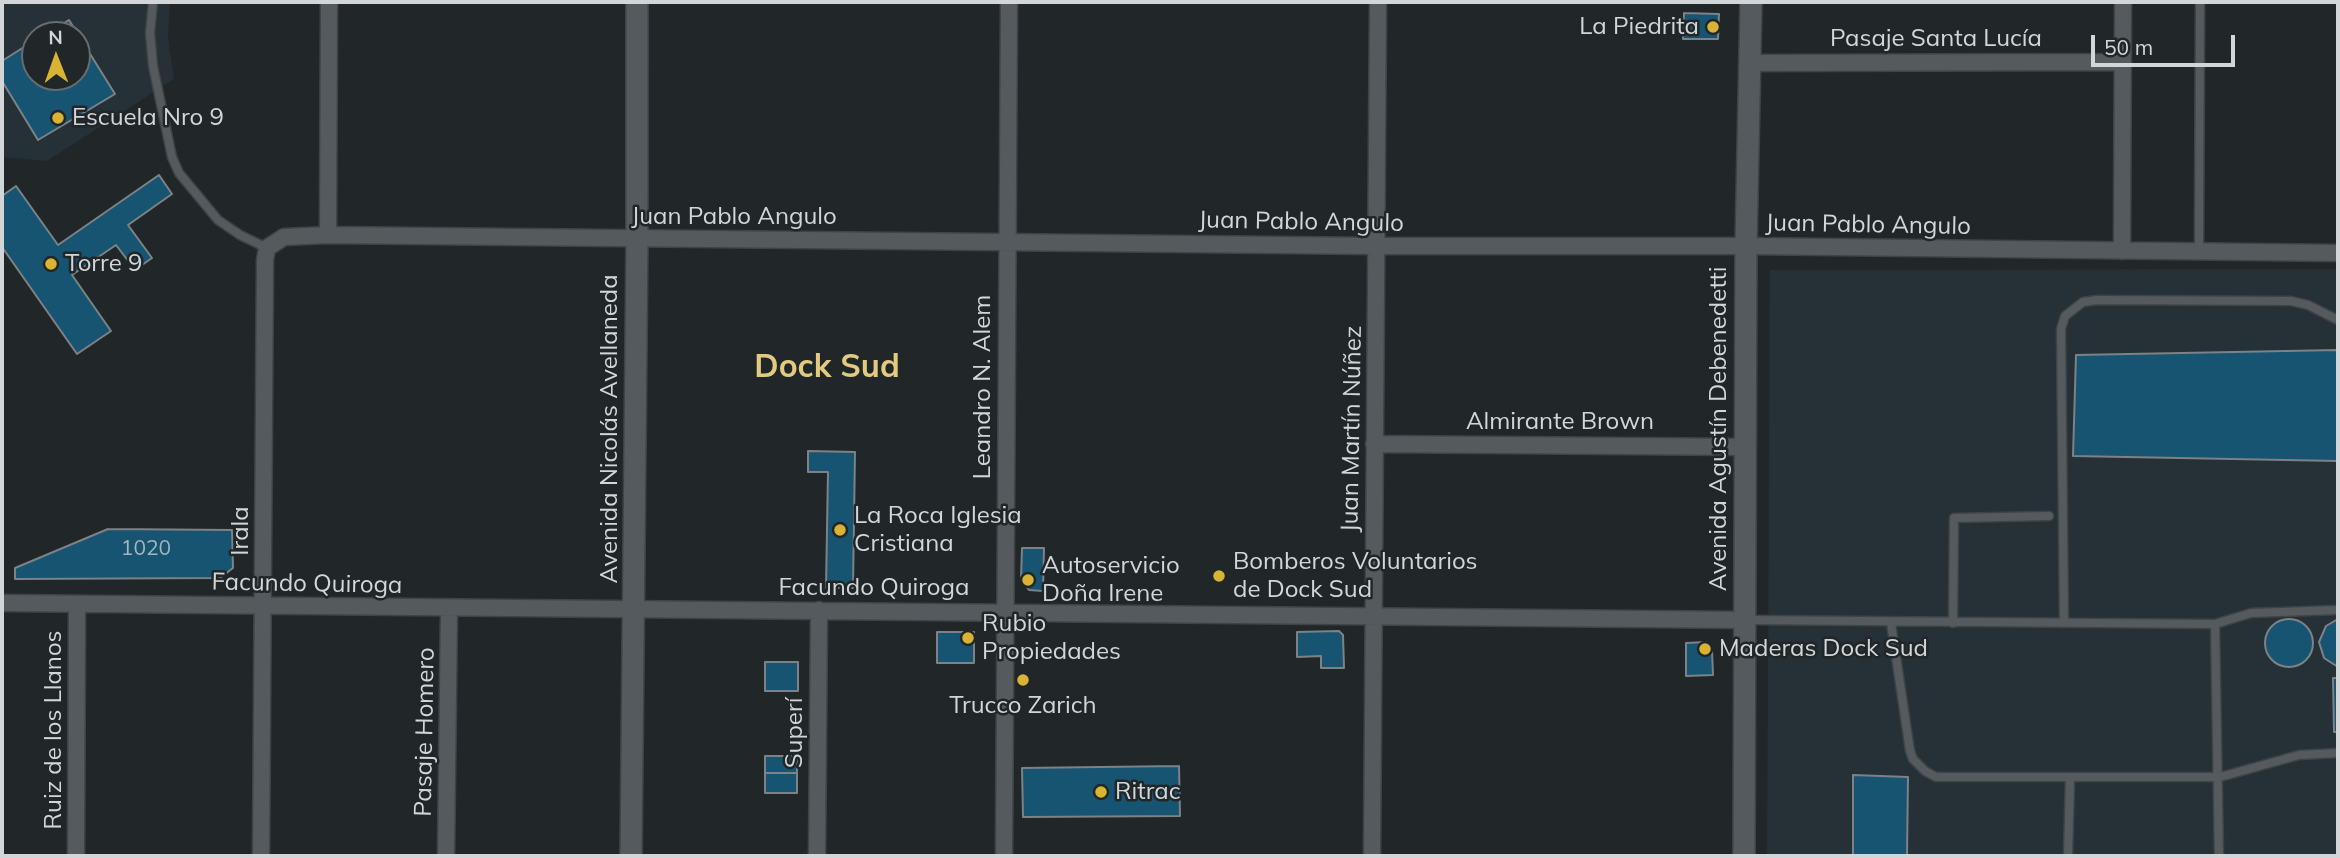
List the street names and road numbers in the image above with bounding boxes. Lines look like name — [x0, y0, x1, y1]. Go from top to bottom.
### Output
street label: Pasaje Santa Lucía — [1830, 25, 2042, 53]
street label: Juan Pablo Angulo — [631, 203, 837, 231]
street label: Juan Pablo Angulo — [1198, 206, 1404, 238]
street label: Juan Pablo Angulo — [1765, 209, 1971, 241]
street label: Avenida Agustín Debenedetti — [1705, 267, 1733, 591]
street label: Avenida Nicolás Avellaneda — [596, 274, 624, 584]
street label: Leandro N. Alem — [969, 295, 997, 479]
street label: Juan Martín Núñez — [1336, 325, 1368, 533]
street label: Almirante Brown — [1466, 408, 1654, 436]
street label: Irala — [227, 506, 255, 556]
street label: Facundo Quiroga — [211, 568, 403, 600]
street label: Facundo Quiroga — [779, 574, 969, 602]
street label: Ruiz de los Llanos — [40, 630, 68, 830]
street label: Pasaje Homero — [409, 647, 441, 817]
street label: Superí — [781, 698, 809, 768]

